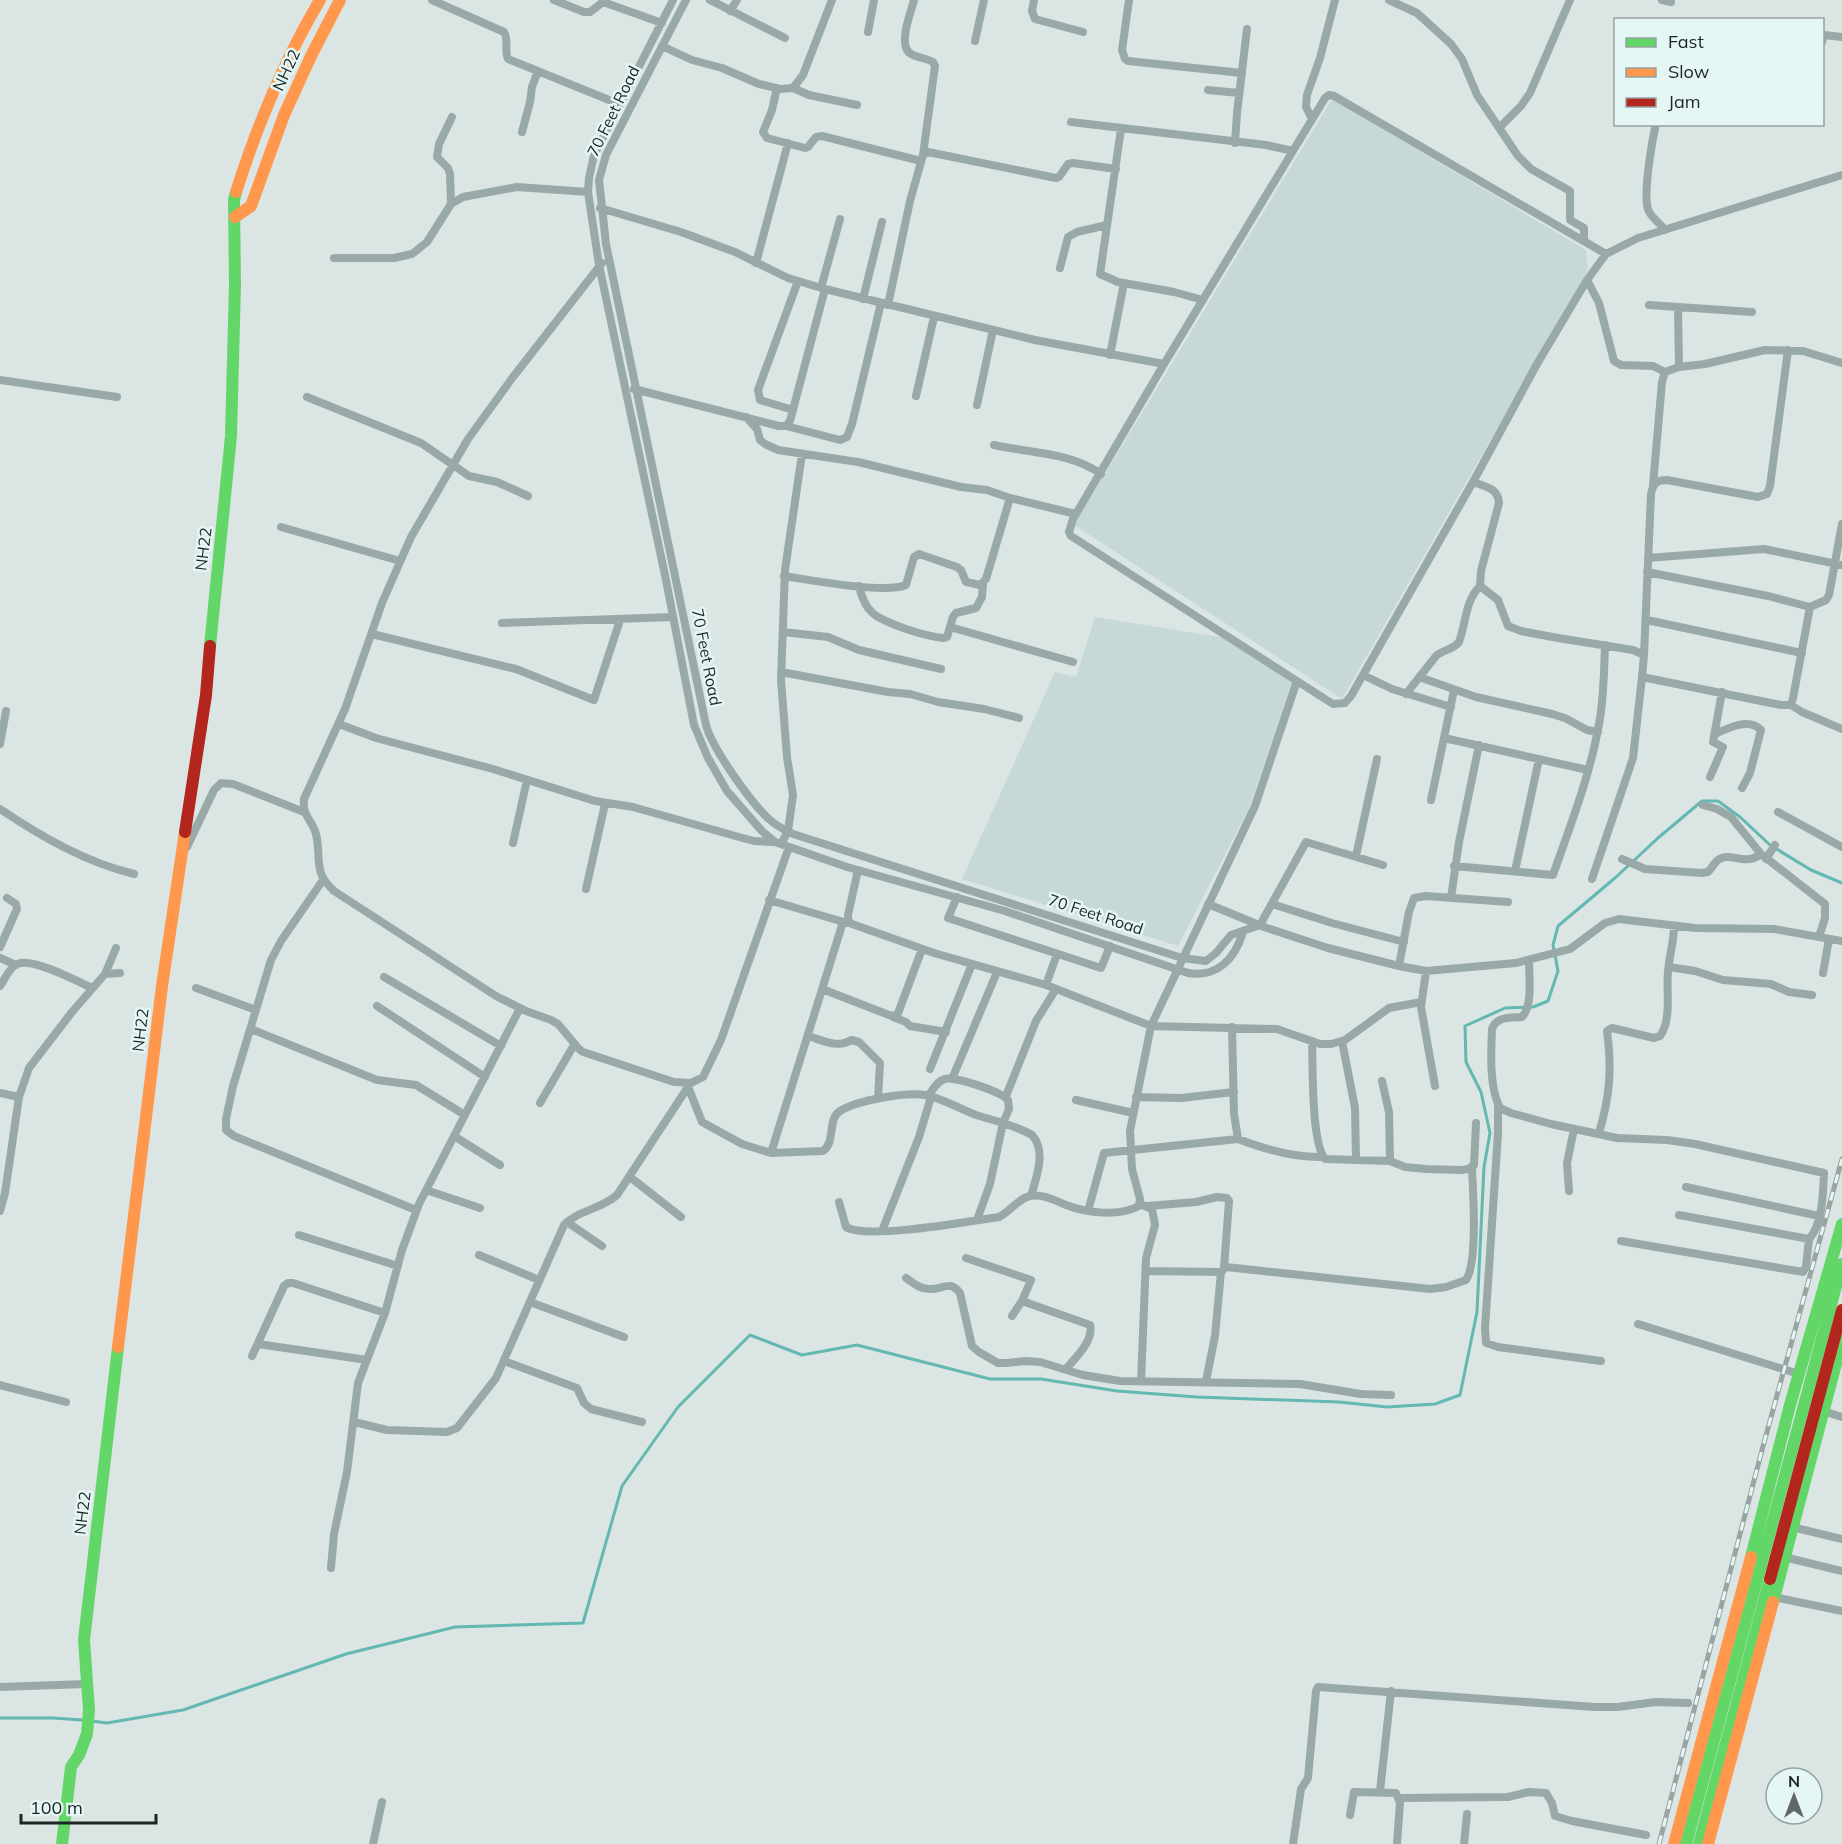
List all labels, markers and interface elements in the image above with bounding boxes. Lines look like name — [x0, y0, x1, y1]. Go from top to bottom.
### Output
legend — [1614, 18, 1824, 126]
text: Fast — [1668, 30, 1704, 53]
street label: NH22 — [268, 46, 304, 94]
text: Slow — [1668, 60, 1710, 83]
street label: 70 Feet Road — [582, 62, 644, 160]
text: Jam — [1668, 90, 1701, 113]
street label: NH22 — [190, 526, 216, 572]
street label: 70 Feet Road — [688, 607, 726, 707]
street label: 70 Feet Road — [1046, 889, 1146, 939]
street label: NH22 — [127, 1007, 153, 1053]
street label: NH22 — [69, 1490, 95, 1536]
north arrow — [1764, 1766, 1824, 1826]
text: N — [1788, 1771, 1800, 1791]
scale bar — [21, 1787, 156, 1825]
text: 100 m — [30, 1796, 83, 1819]

